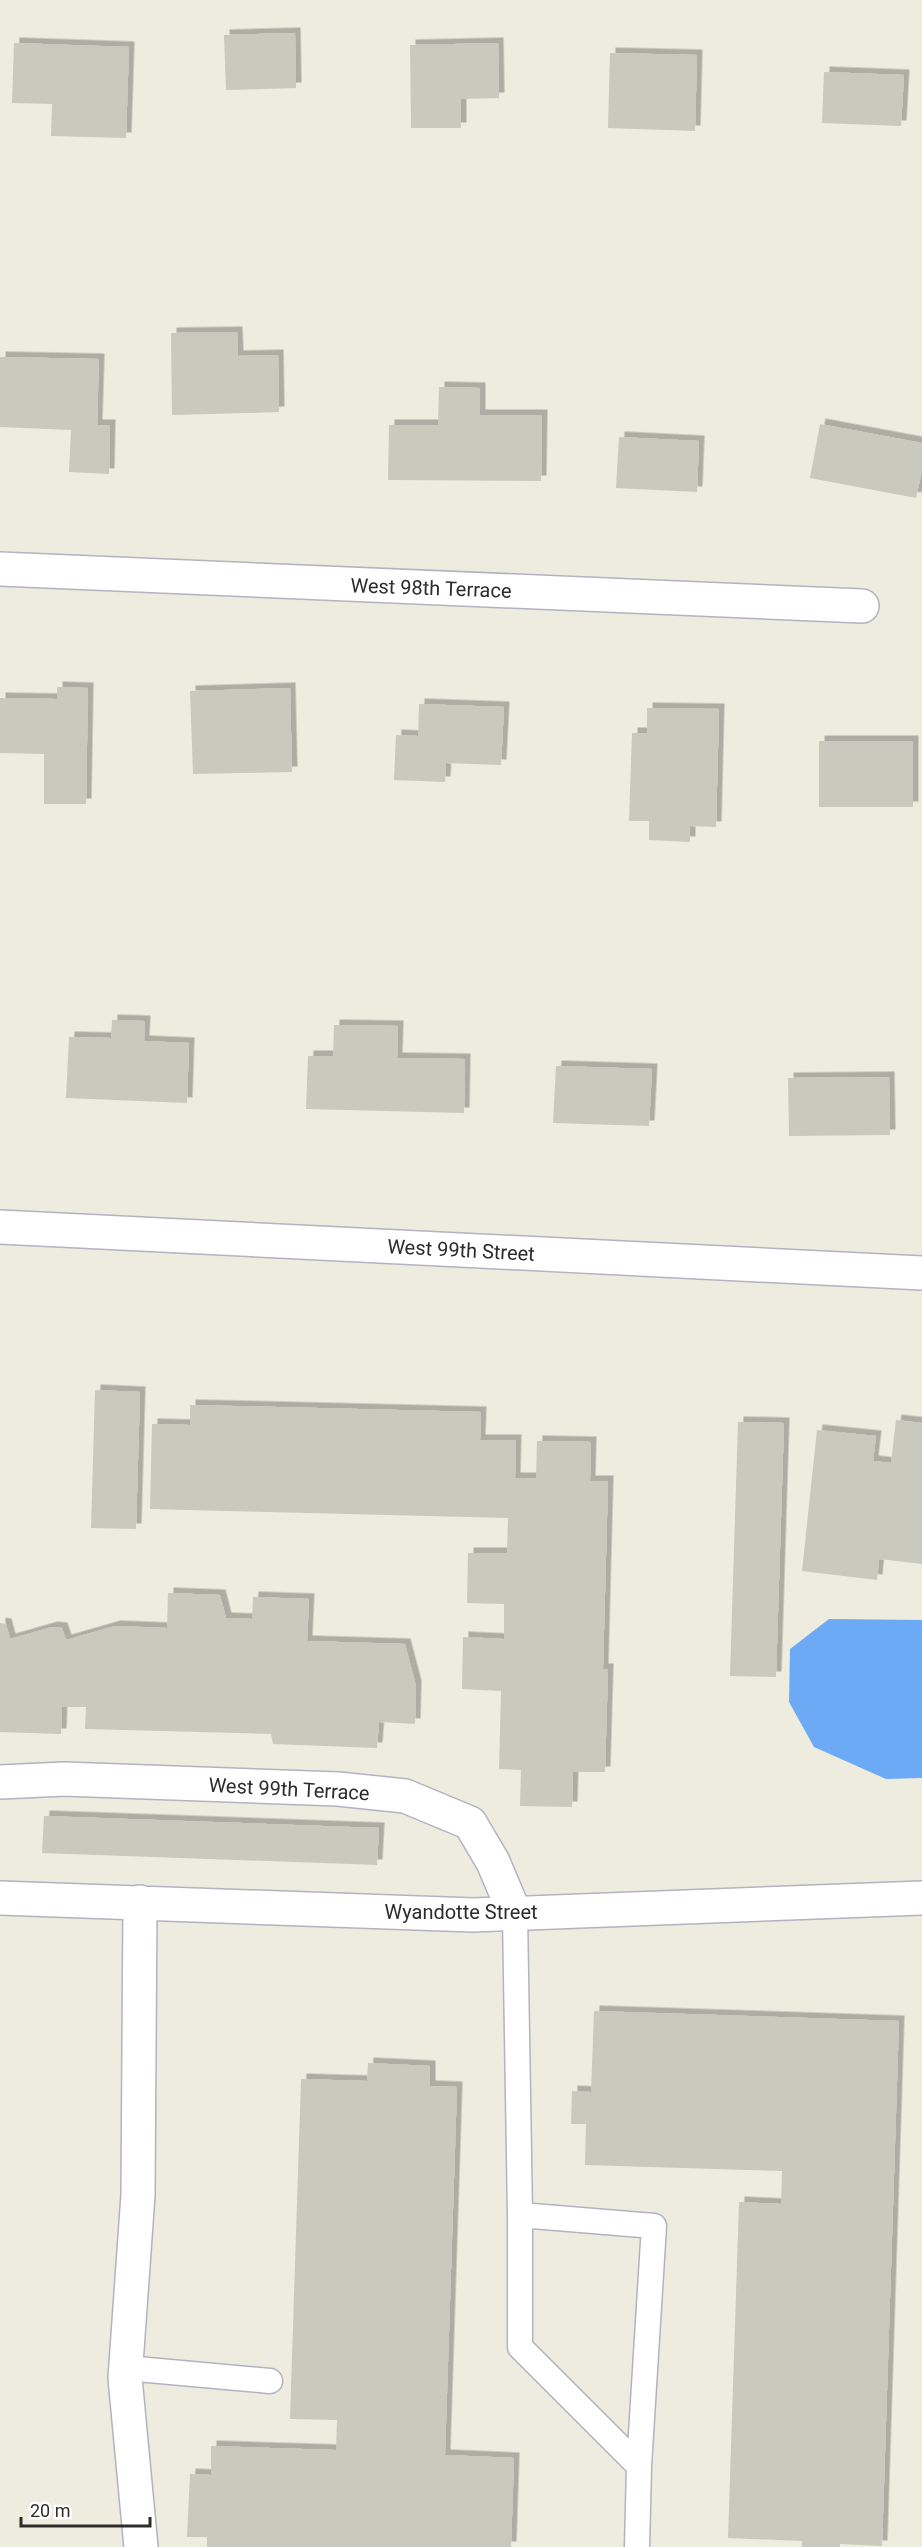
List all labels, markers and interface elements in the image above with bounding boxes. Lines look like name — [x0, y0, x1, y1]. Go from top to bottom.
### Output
street label: West 98th Terrace — [350, 573, 512, 603]
street label: West 99th Street — [387, 1234, 535, 1266]
street label: West 99th Terrace — [208, 1773, 370, 1805]
street label: Wyandotte Street — [384, 1900, 538, 1924]
scale bar — [21, 2490, 150, 2528]
text: 20 m — [30, 2500, 70, 2521]

